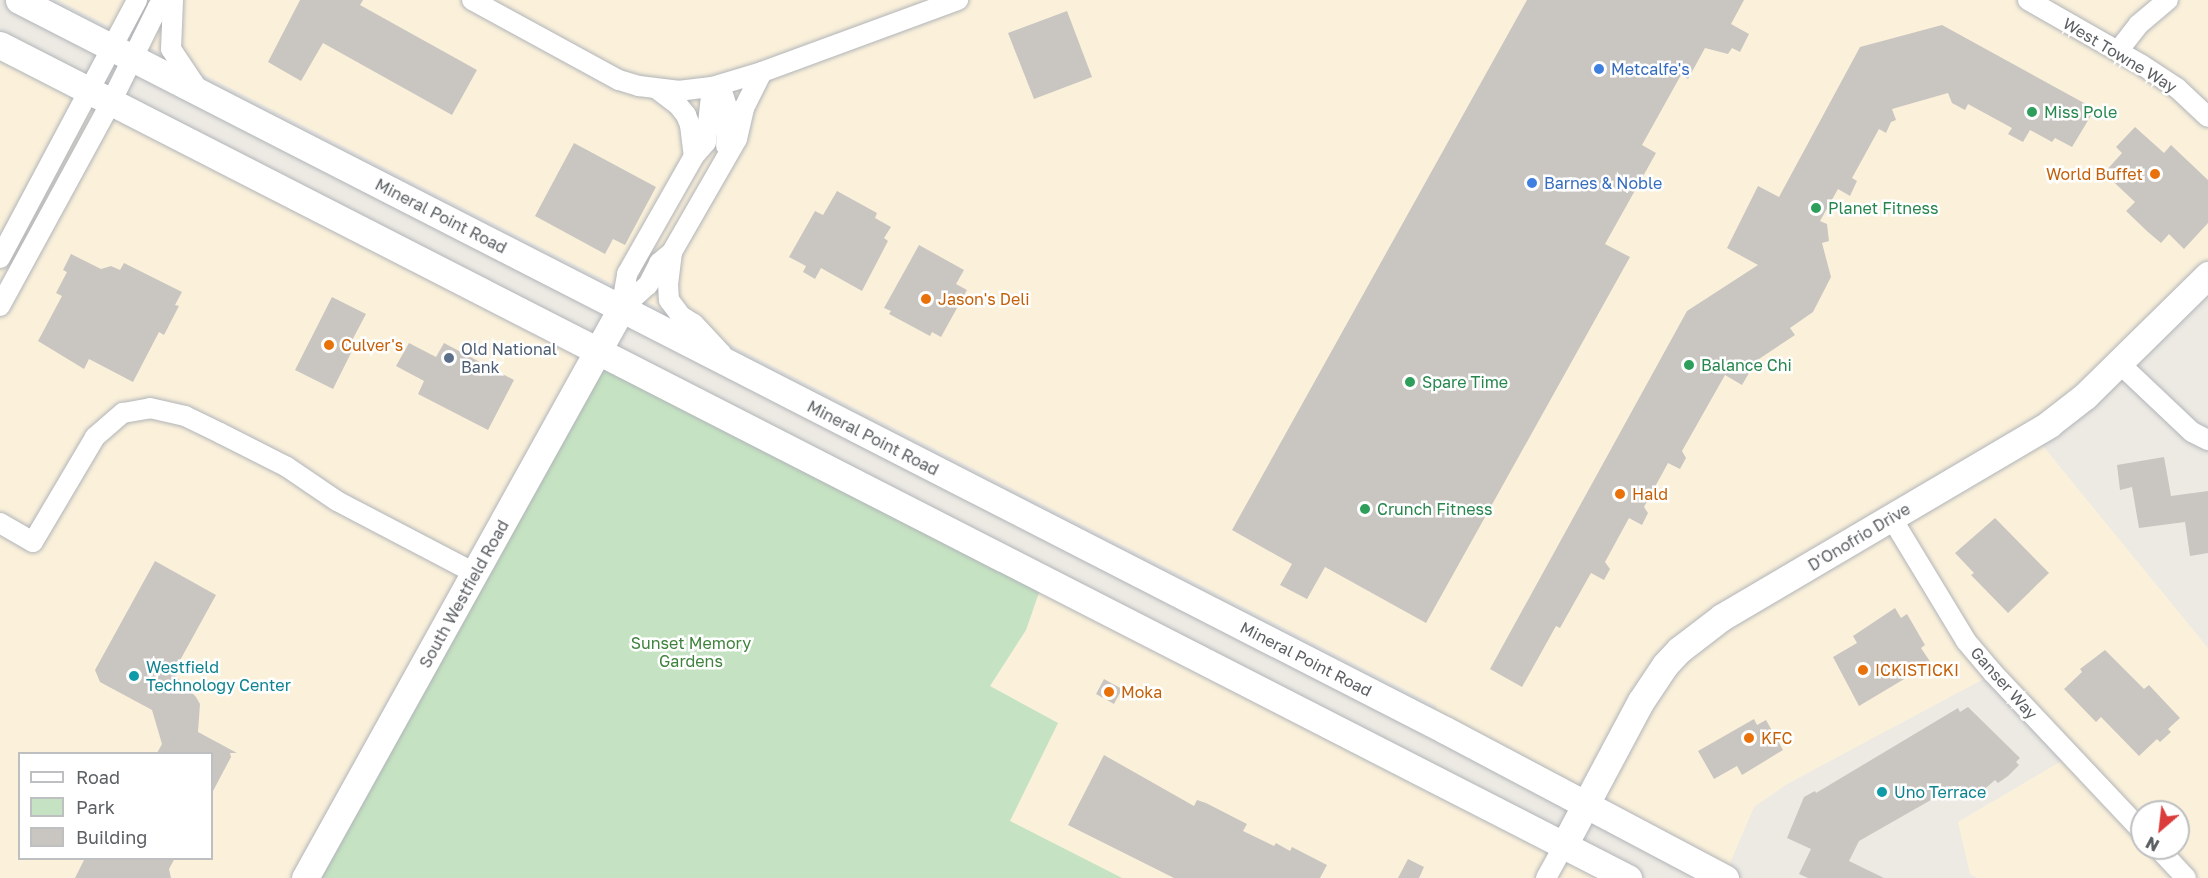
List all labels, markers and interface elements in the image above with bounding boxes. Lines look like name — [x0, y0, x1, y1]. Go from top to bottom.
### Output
street label: West Towne Way — [2060, 13, 2180, 97]
place label: Metcalfe's — [1611, 59, 1690, 79]
marker: Metcalfe's — [1592, 62, 1606, 76]
place label: Miss Pole — [2044, 102, 2117, 122]
marker: Miss Pole — [2025, 105, 2039, 119]
place label: World Buffet — [2046, 164, 2143, 184]
marker: World Buffet — [2148, 167, 2162, 181]
place label: Barnes & Noble — [1544, 173, 1662, 193]
street label: Mineral Point Road — [372, 175, 510, 257]
marker: Barnes & Noble — [1525, 176, 1539, 190]
place label: Planet Fitness — [1828, 198, 1938, 218]
marker: Planet Fitness — [1809, 201, 1823, 215]
place label: Jason's Deli — [938, 289, 1030, 309]
marker: Jason's Deli — [919, 292, 933, 306]
place label: Culver's — [341, 335, 403, 355]
marker: Culver's — [322, 338, 336, 352]
place label: Old National Bank — [461, 339, 557, 377]
marker: Old National Bank — [442, 351, 456, 365]
place label: Balance Chi — [1701, 355, 1792, 375]
marker: Balance Chi — [1682, 358, 1696, 372]
place label: Spare Time — [1422, 372, 1508, 392]
marker: Spare Time — [1403, 375, 1417, 389]
street label: Mineral Point Road — [804, 397, 942, 479]
place label: Hald — [1632, 484, 1668, 504]
marker: Hald — [1613, 487, 1627, 501]
place label: Crunch Fitness — [1377, 499, 1492, 519]
street label: D'Onofrio Drive — [1805, 499, 1913, 575]
marker: Crunch Fitness — [1358, 502, 1372, 516]
street label: South Westfield Road — [415, 517, 513, 671]
street label: Mineral Point Road — [1237, 618, 1375, 700]
park label: Sunset Memory Gardens — [631, 633, 751, 671]
street label: Ganser Way — [1967, 643, 2041, 723]
place label: Westfield Technology Center — [146, 657, 291, 695]
place label: ICKISTICKI — [1875, 660, 1959, 680]
marker: ICKISTICKI — [1856, 663, 1870, 677]
marker: Westfield Technology Center — [127, 669, 141, 683]
place label: Moka — [1121, 682, 1162, 702]
marker: Moka — [1102, 685, 1116, 699]
place label: KFC — [1761, 728, 1792, 748]
marker: KFC — [1742, 731, 1756, 745]
legend — [18, 752, 213, 860]
text: Road — [76, 766, 120, 788]
place label: Uno Terrace — [1894, 782, 1986, 802]
marker: Uno Terrace — [1875, 785, 1889, 799]
text: Park — [76, 796, 115, 818]
north arrow — [2130, 800, 2190, 860]
text: Building — [76, 826, 147, 848]
text: N — [2142, 832, 2163, 856]

